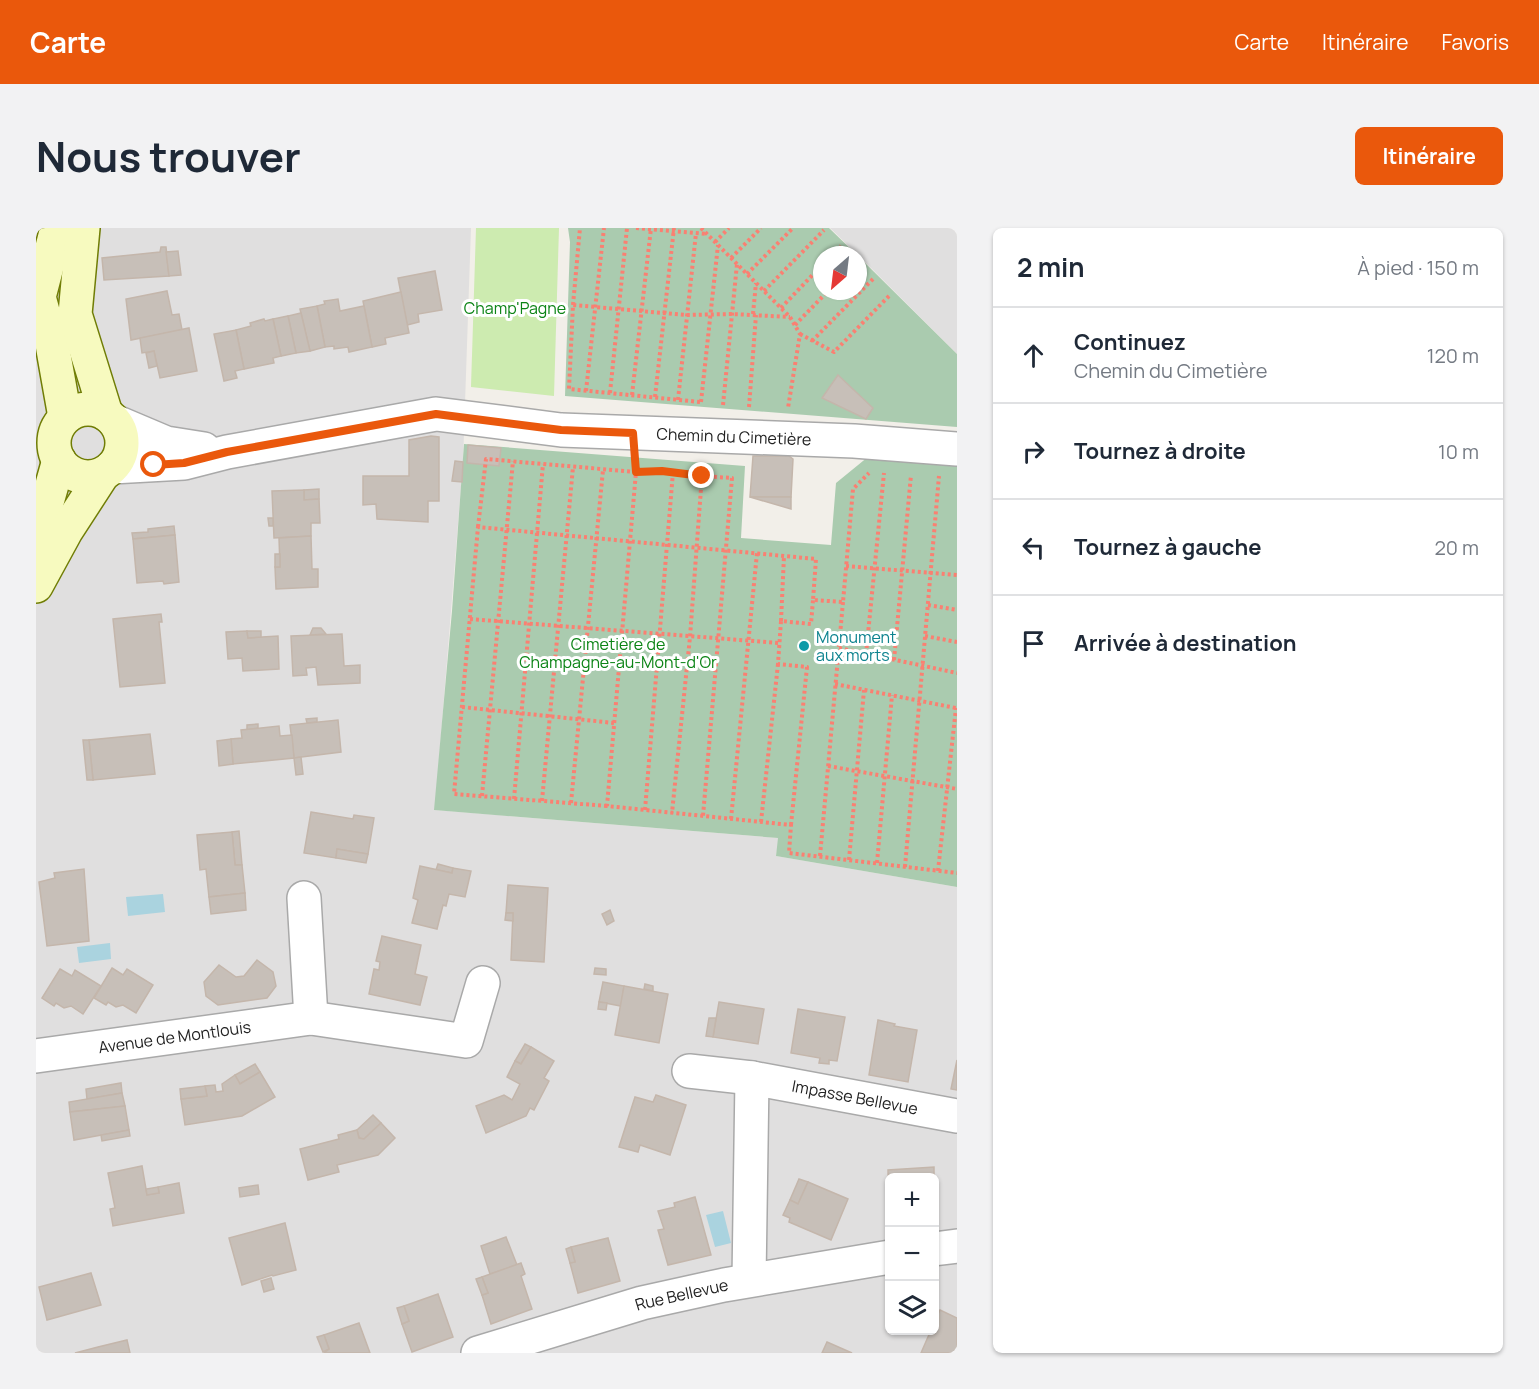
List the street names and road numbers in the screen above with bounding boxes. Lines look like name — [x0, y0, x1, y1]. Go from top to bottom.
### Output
street label: Chemin du Cimetière — [656, 423, 812, 450]
street label: Avenue de Montlouis — [97, 1015, 252, 1058]
street label: Impasse Bellevue — [790, 1075, 920, 1120]
street label: Rue Bellevue — [632, 1273, 730, 1316]

